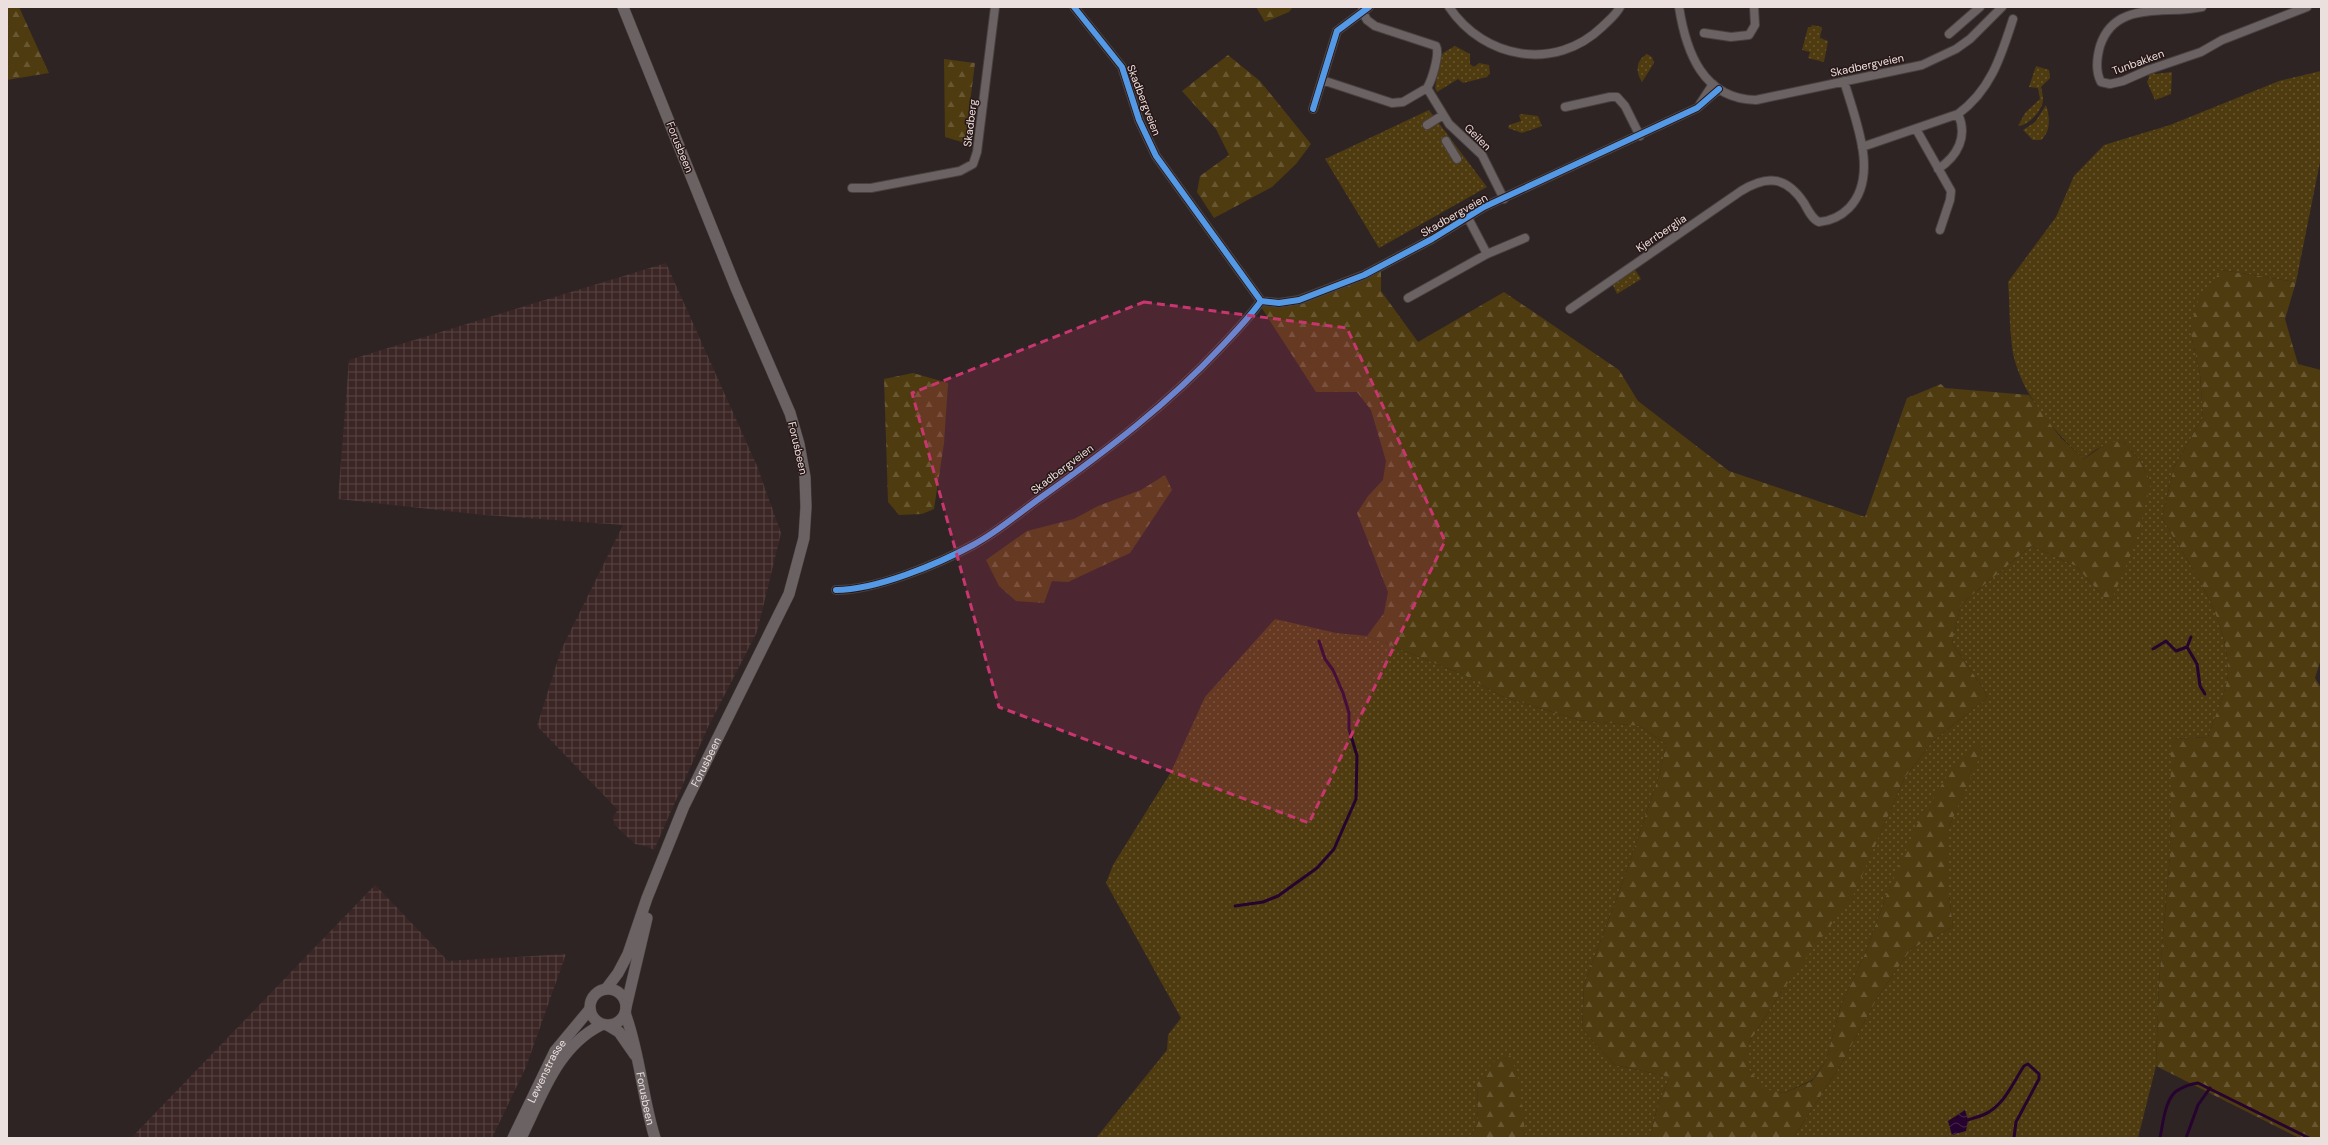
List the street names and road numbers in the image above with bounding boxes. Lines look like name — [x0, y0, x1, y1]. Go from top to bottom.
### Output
street label: Tunbakken — [2110, 46, 2166, 78]
street label: Skadbergveien — [1829, 50, 1905, 80]
street label: Skadbergveien — [1124, 62, 1164, 138]
street label: Skadberg — [960, 98, 980, 148]
street label: Forusbeen — [663, 119, 697, 175]
street label: Geilen — [1462, 121, 1494, 153]
street label: Skadbergveien — [1418, 190, 1490, 240]
street label: Kjerrberglia — [1633, 211, 1689, 255]
street label: Forusbeen — [785, 420, 811, 476]
street label: Skadbergveien — [1028, 441, 1096, 497]
street label: Forusbeen — [688, 735, 724, 789]
street label: Løwenstrasse — [524, 1036, 569, 1105]
street label: Forusbeen — [633, 1071, 658, 1126]

